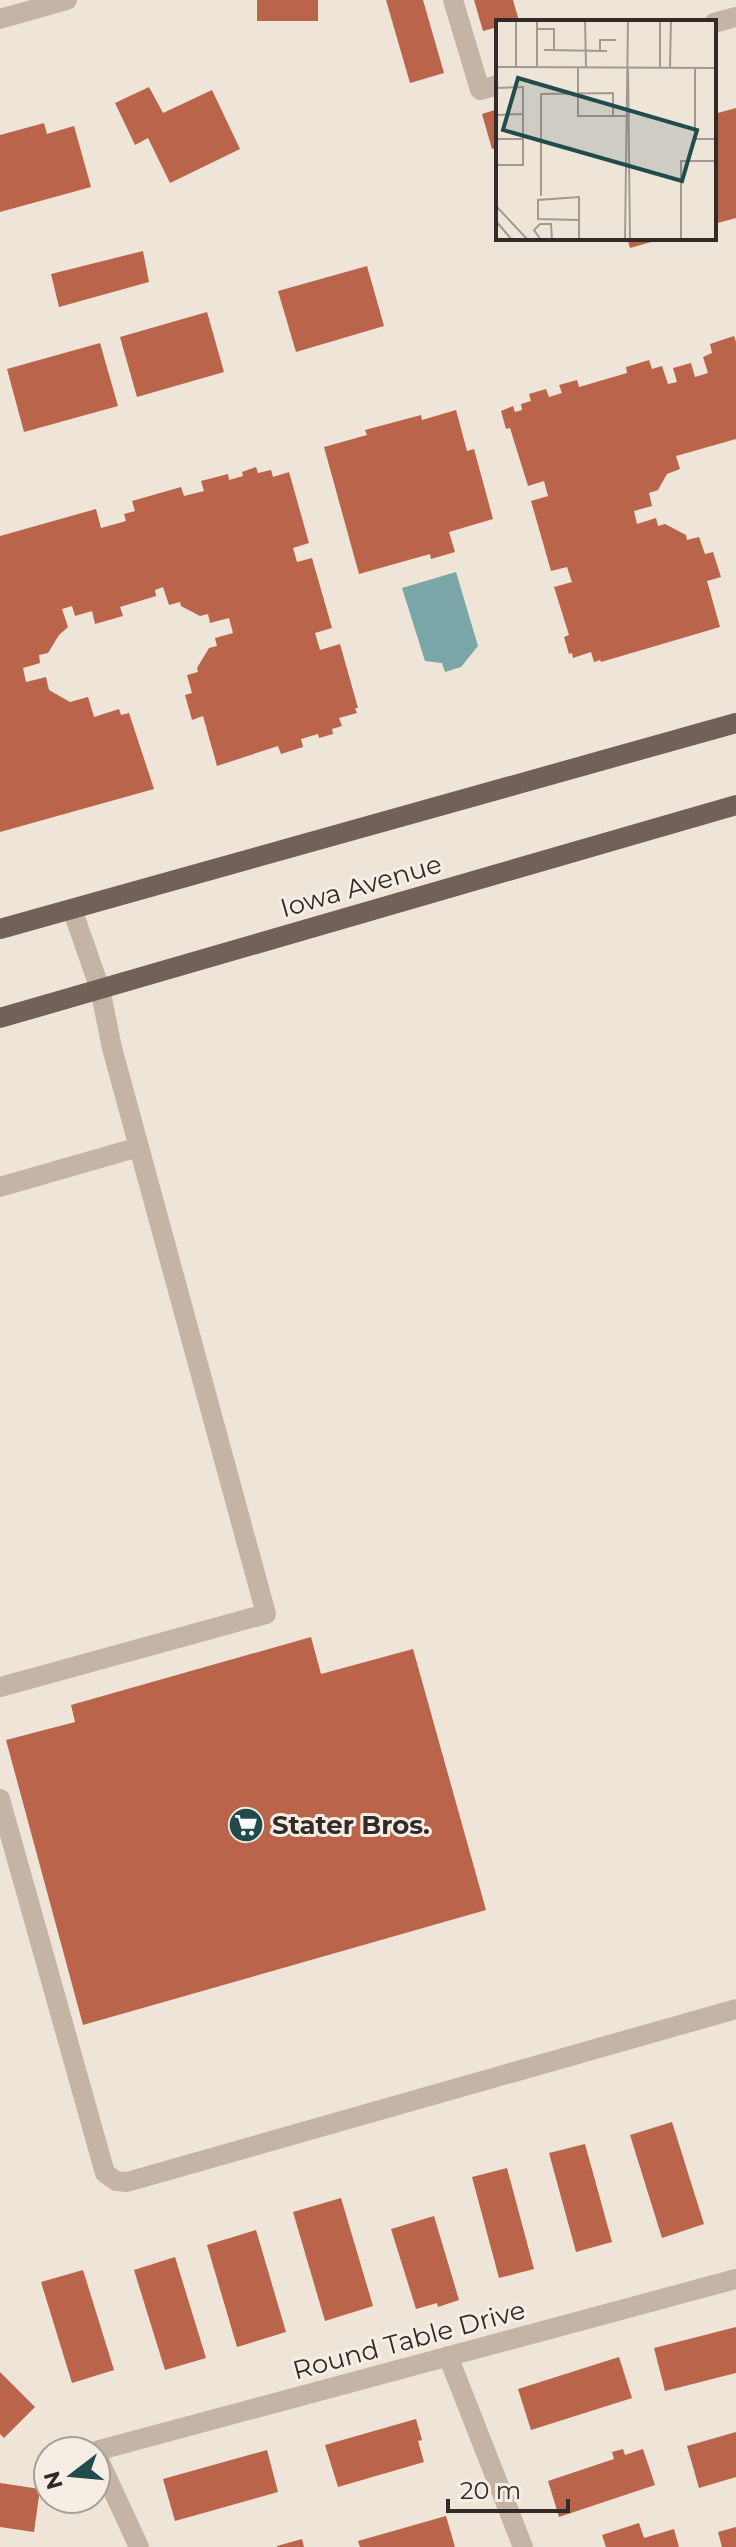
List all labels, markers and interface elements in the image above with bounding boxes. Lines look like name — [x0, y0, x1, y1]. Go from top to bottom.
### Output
inset map — [496, 20, 716, 240]
street label: Iowa Avenue — [277, 848, 445, 924]
supermarket icon: Stater Bros. — [227, 1806, 265, 1844]
place label: Stater Bros. — [272, 1809, 430, 1841]
street label: Round Table Drive — [289, 2294, 529, 2386]
north arrow — [32, 2435, 112, 2515]
scale bar — [448, 2463, 568, 2513]
text: N — [38, 2468, 69, 2493]
text: 20 m — [460, 2476, 521, 2505]

